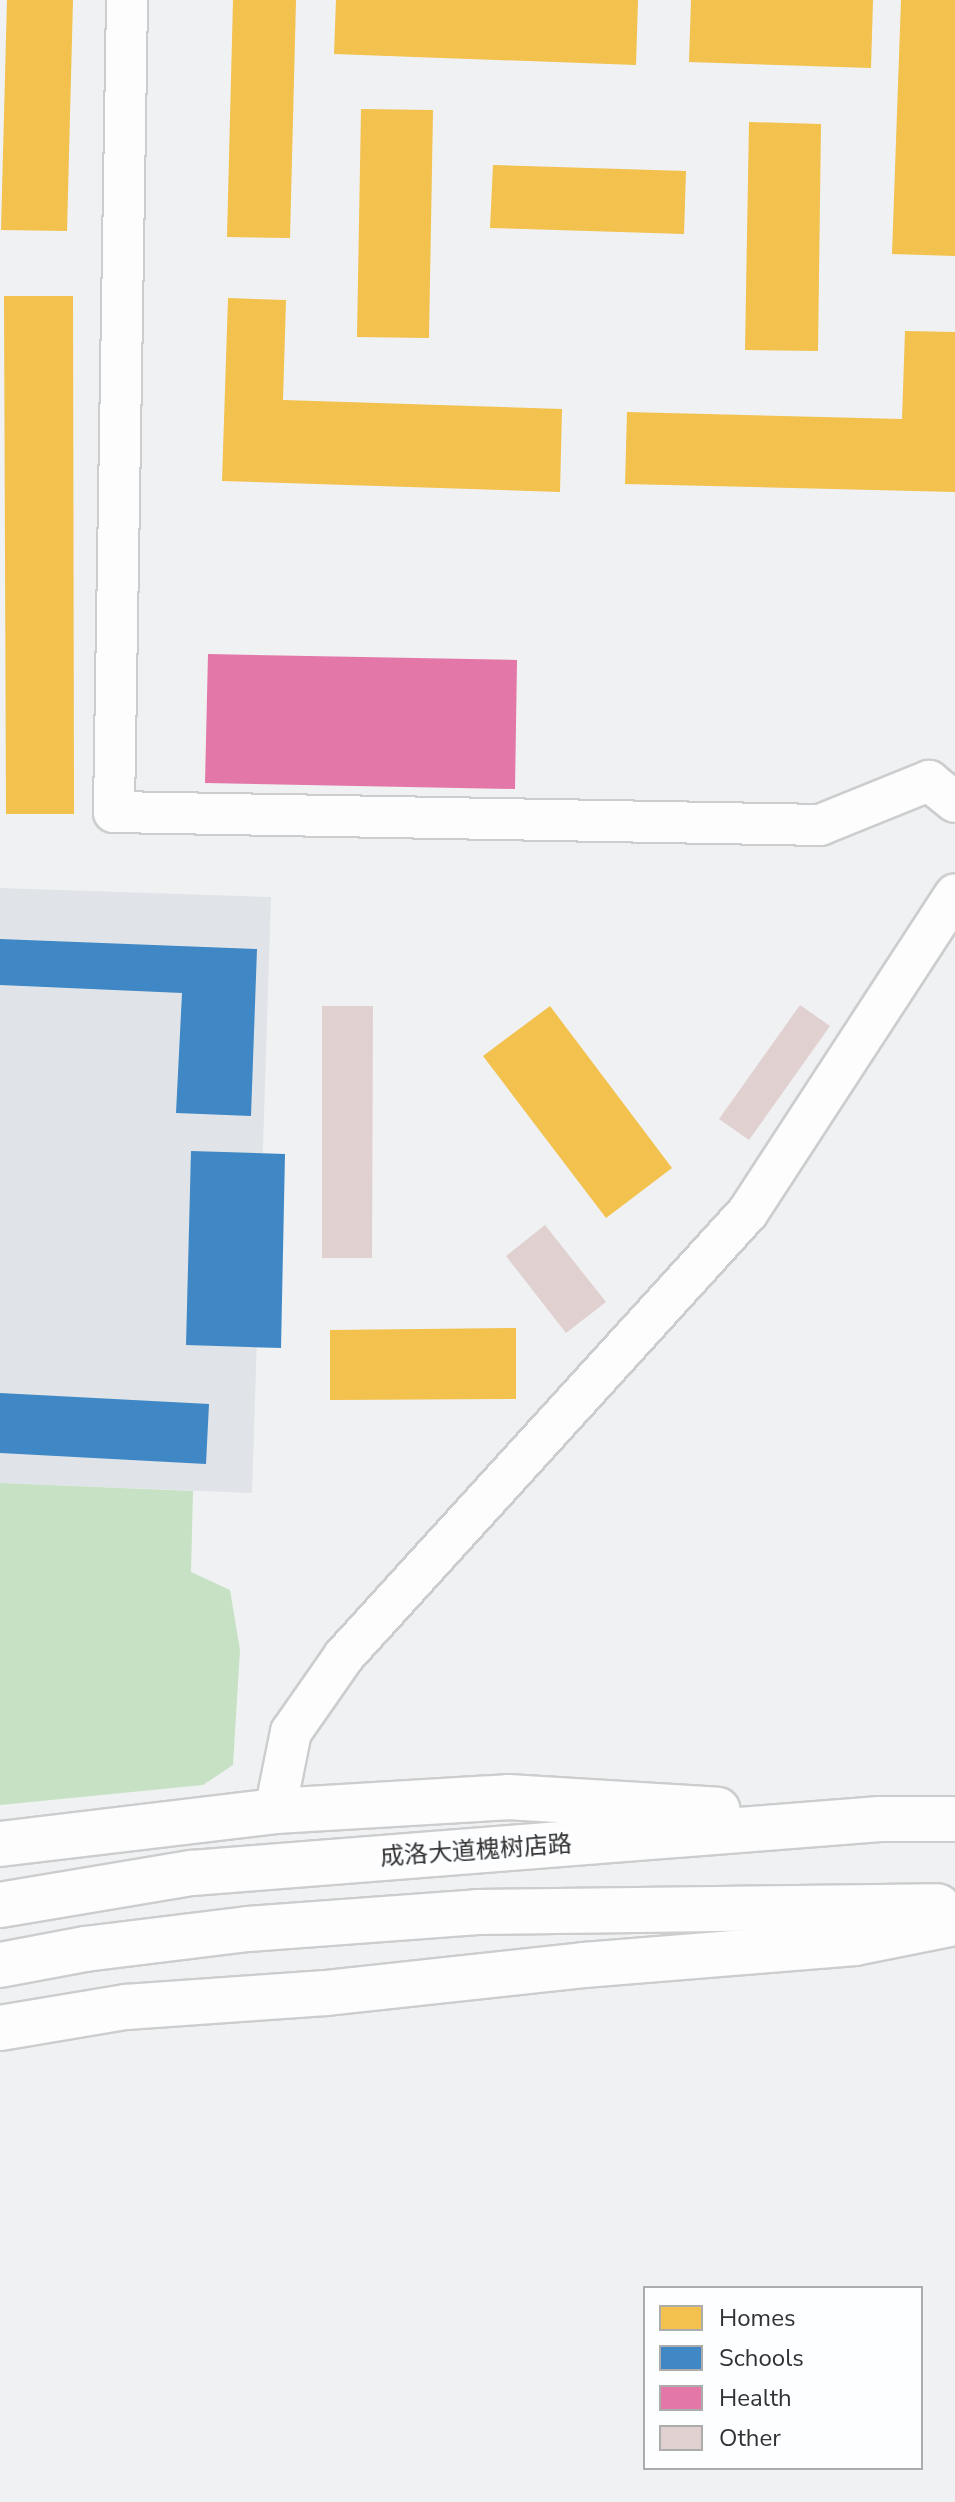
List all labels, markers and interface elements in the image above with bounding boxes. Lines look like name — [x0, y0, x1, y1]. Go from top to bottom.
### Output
street label: 成洛大道槐树店路 — [379, 1830, 573, 1872]
legend — [643, 2286, 923, 2470]
text: Homes — [719, 2302, 795, 2334]
text: Schools — [719, 2342, 804, 2374]
text: Health — [719, 2382, 792, 2414]
text: Other — [719, 2422, 781, 2454]

